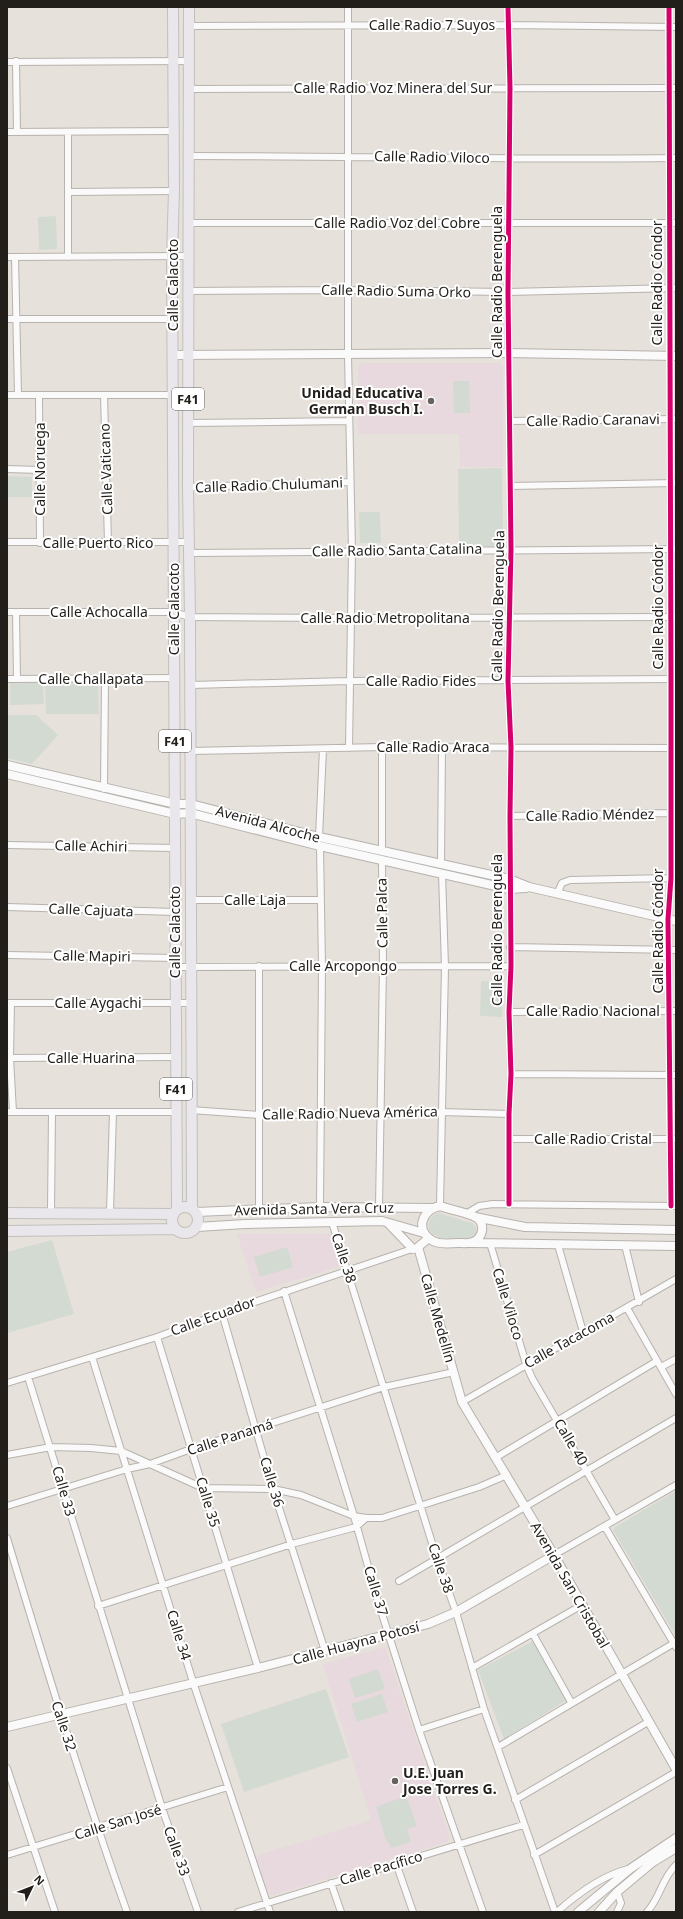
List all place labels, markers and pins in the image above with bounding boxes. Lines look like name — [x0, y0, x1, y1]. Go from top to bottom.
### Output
place label: Unidad Educativa German Busch I. — [301, 383, 423, 418]
marker: Unidad Educativa German Busch I. — [426, 396, 436, 406]
place label: U.E. Juan Jose Torres G. — [401, 1763, 497, 1798]
marker: U.E. Juan Jose Torres G. — [390, 1776, 400, 1786]

